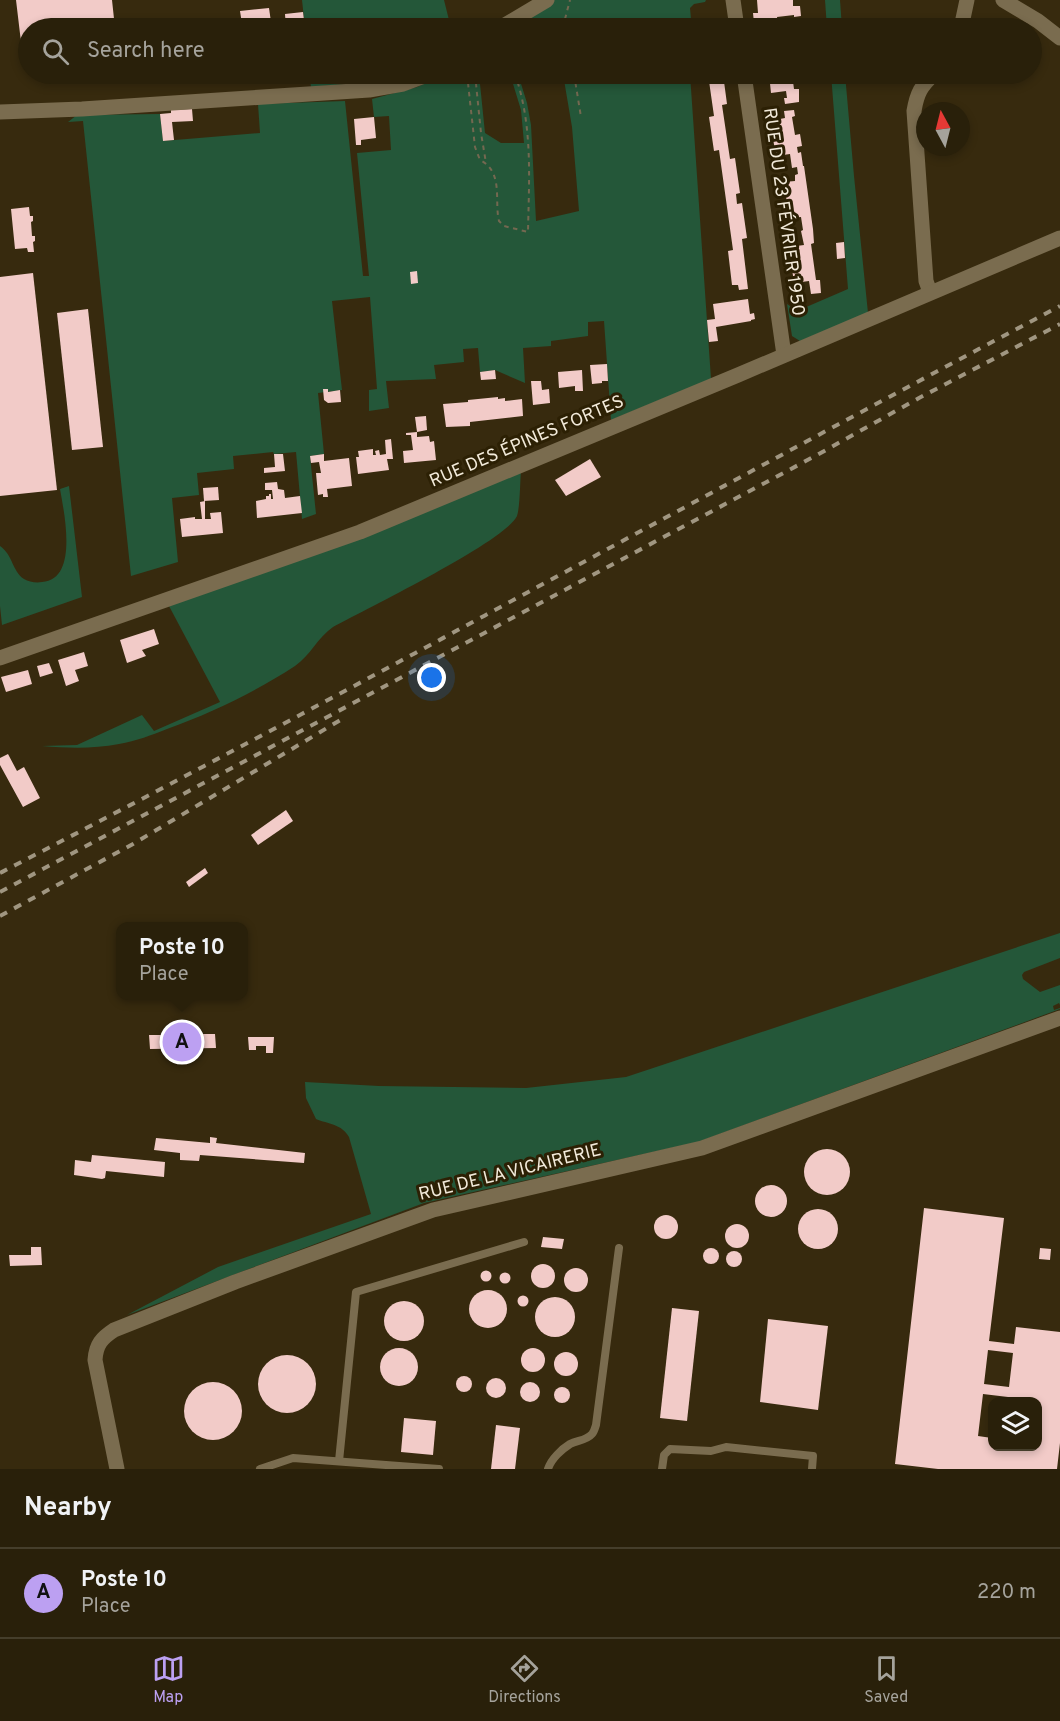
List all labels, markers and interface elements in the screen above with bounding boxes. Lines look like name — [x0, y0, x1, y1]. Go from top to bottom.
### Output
search box — [18, 18, 1042, 84]
icon: search — [39, 35, 72, 68]
text: Search here — [87, 38, 205, 65]
north arrow — [916, 102, 970, 156]
street label: RUE DU 23 FÉVRIER 1950 — [757, 106, 811, 318]
street label: RUE DES ÉPINES FORTES — [426, 389, 628, 493]
your location — [417, 663, 446, 692]
popup — [116, 922, 248, 1000]
text: Poste 10 — [139, 935, 225, 962]
text: Place — [139, 962, 189, 988]
pin: A — [162, 1020, 201, 1064]
street label: RUE DE LA VICAIRERIE — [416, 1139, 604, 1207]
map controls — [988, 1397, 1042, 1451]
button: layers — [988, 1397, 1042, 1451]
text: Nearby — [24, 1492, 112, 1525]
text: Poste 10 — [81, 1567, 167, 1594]
text: A — [36, 1580, 51, 1606]
text: 220 m — [977, 1580, 1036, 1606]
text: Place — [81, 1594, 131, 1620]
tab: Map — [152, 1652, 185, 1708]
tab: Directions — [488, 1652, 561, 1708]
tab: Saved — [864, 1652, 908, 1708]

